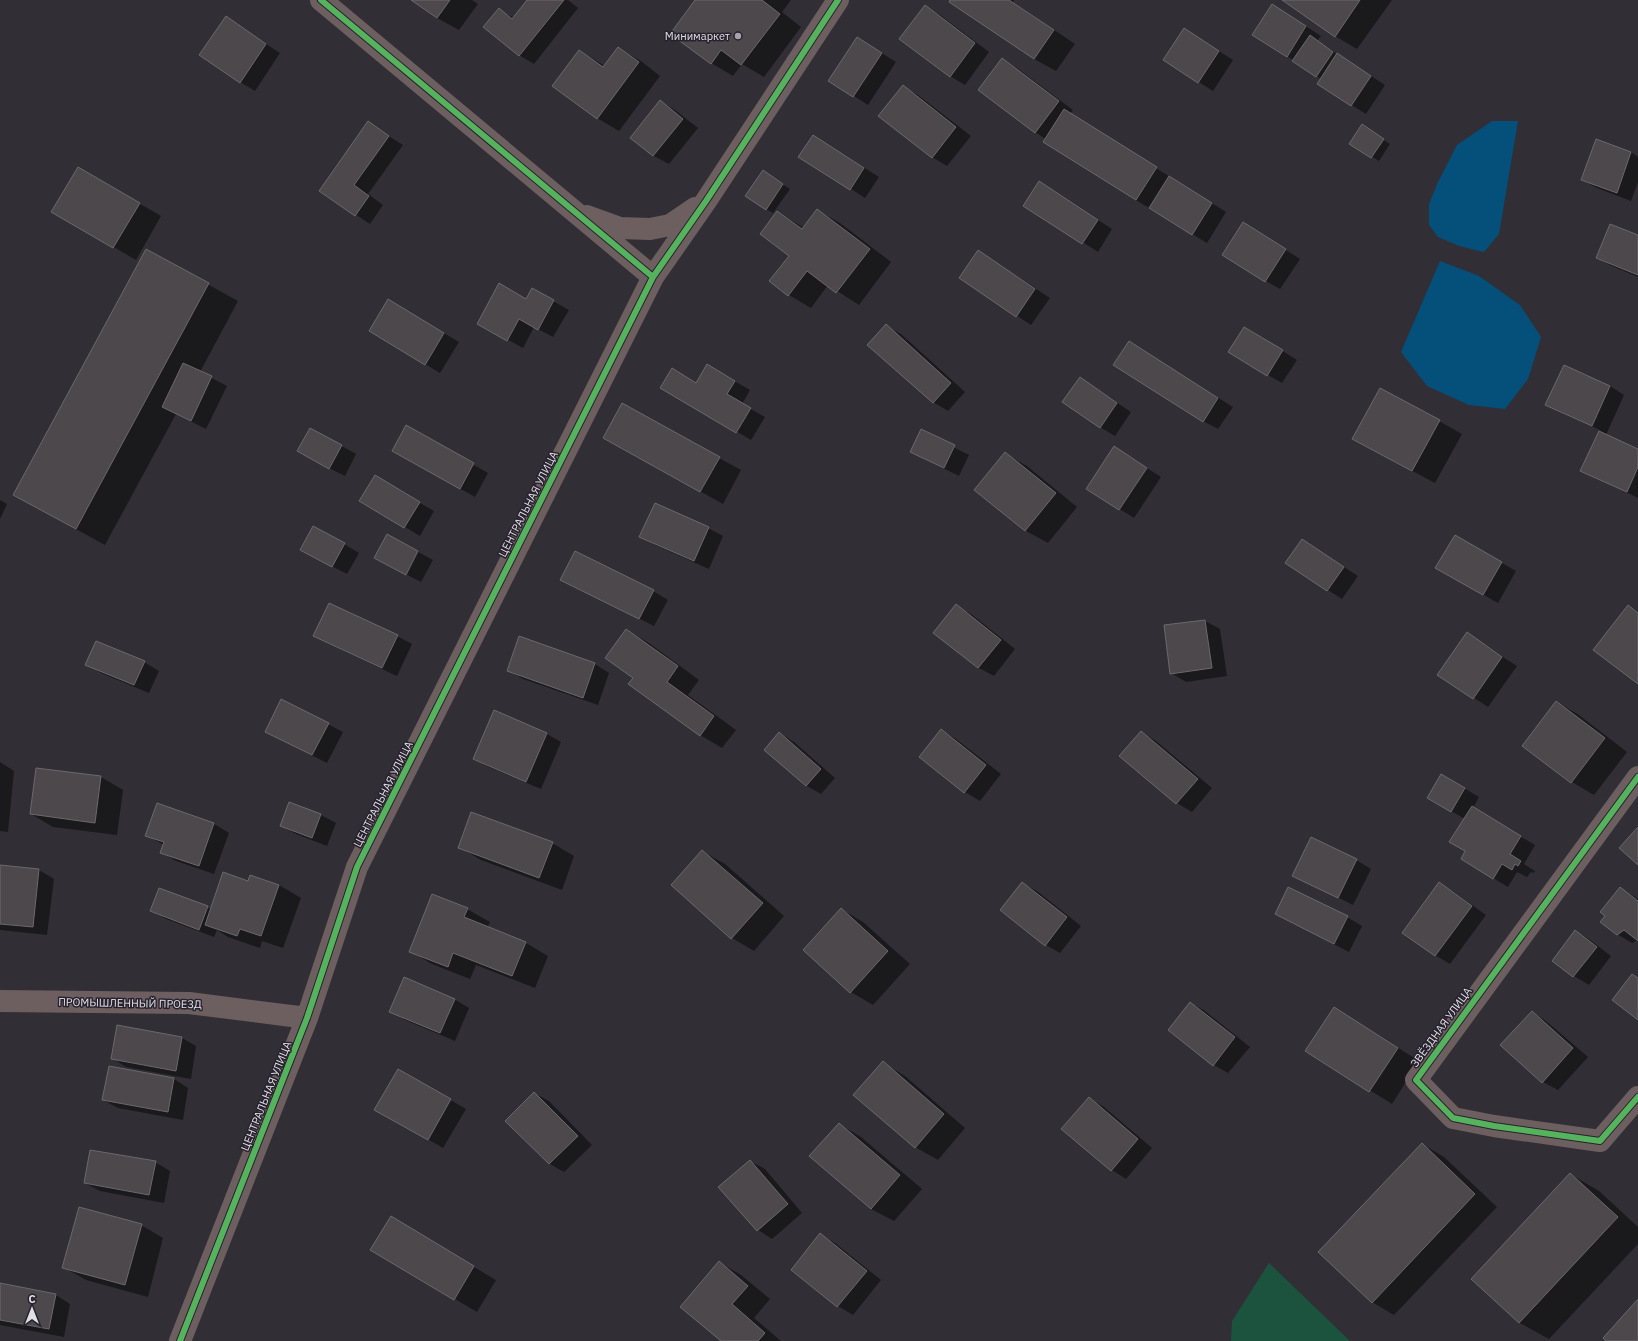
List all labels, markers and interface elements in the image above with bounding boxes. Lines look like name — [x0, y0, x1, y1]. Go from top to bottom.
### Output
place label: Минимаркет — [665, 29, 730, 43]
marker: Минимаркет — [733, 31, 743, 41]
street label: ЦЕНТРАЛЬНАЯ УЛИЦА — [495, 449, 561, 559]
street label: ЦЕНТРАЛЬНАЯ УЛИЦА — [350, 739, 416, 849]
street label: ЗВЁЗДНАЯ УЛИЦА — [1407, 984, 1475, 1070]
street label: ПРОМЫШЛЕННЫЙ ПРОЕЗД — [58, 995, 202, 1011]
street label: ЦЕНТРАЛЬНАЯ УЛИЦА — [238, 1039, 294, 1153]
north arrow — [12, 1289, 52, 1329]
text: С — [28, 1292, 36, 1306]

